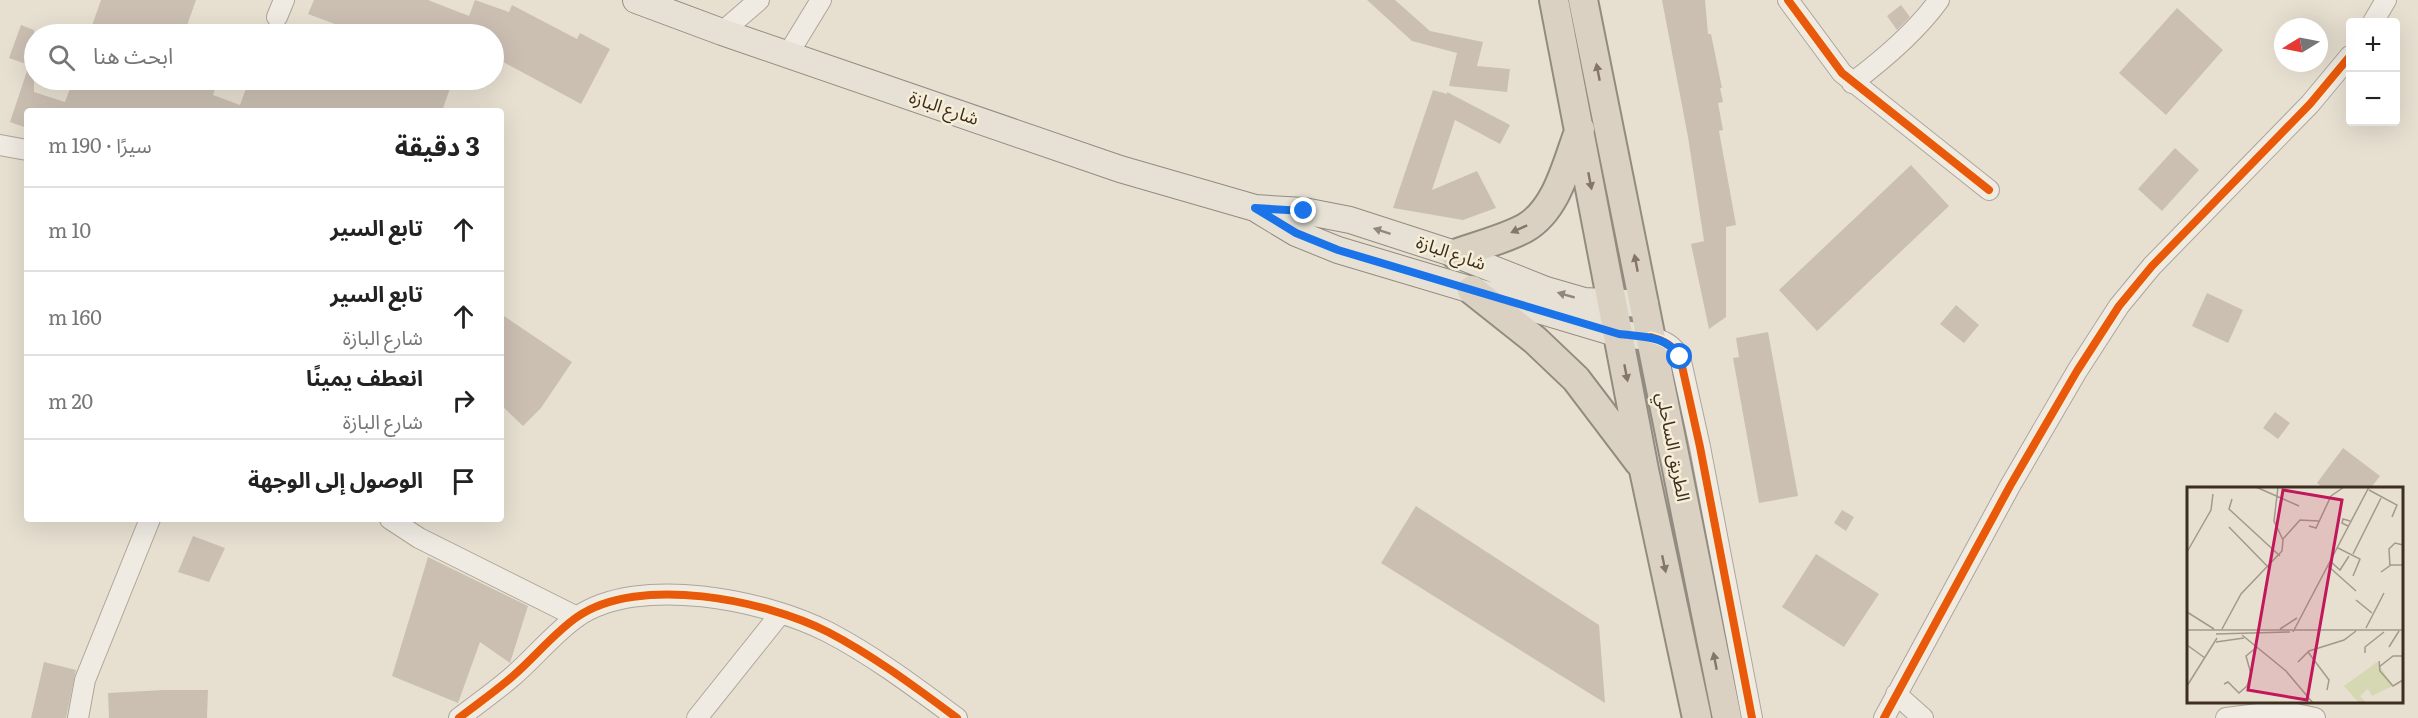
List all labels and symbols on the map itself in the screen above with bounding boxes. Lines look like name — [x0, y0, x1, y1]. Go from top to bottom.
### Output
north arrow — [2274, 18, 2328, 72]
one-way arrow — [1593, 63, 1602, 82]
street label: شارع البازة — [905, 82, 983, 133]
one-way arrow — [1585, 172, 1594, 191]
route end — [1290, 197, 1316, 223]
one-way arrow — [1373, 225, 1391, 235]
one-way arrow — [1510, 225, 1527, 234]
street label: شارع البازة — [1412, 227, 1490, 278]
one-way arrow — [1631, 254, 1640, 273]
one-way arrow — [1557, 290, 1575, 299]
route start — [1666, 343, 1692, 369]
one-way arrow — [1622, 363, 1631, 382]
street label: الطريق الساحلي — [1650, 390, 1698, 504]
inset map — [2187, 487, 2403, 703]
one-way arrow — [1660, 555, 1669, 574]
one-way arrow — [1710, 651, 1719, 670]

